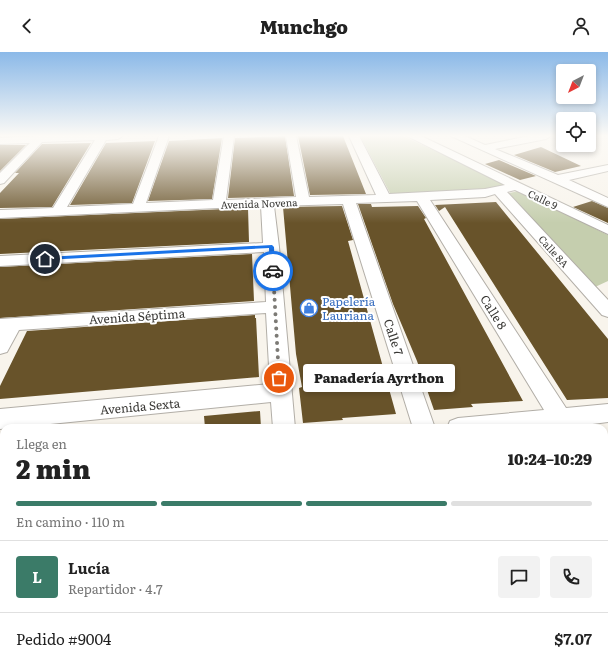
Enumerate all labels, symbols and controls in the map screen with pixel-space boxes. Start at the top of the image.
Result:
text: Munchgo [260,13,348,40]
icon: back [16,15,38,37]
icon: person [570,15,592,37]
north arrow [556,64,596,104]
map controls [556,64,596,152]
button: locate [556,112,596,152]
street label: Calle 9 [526,185,560,213]
street label: Avenida Novena [220,194,298,212]
street label: Calle 8A [535,232,573,271]
pin [28,242,62,276]
icon: home [34,248,56,270]
courier [253,251,293,291]
icon: car [262,260,284,282]
street label: Calle 8 [476,291,512,333]
place label: Papelería Lauriana [322,292,376,324]
shop icon: Papelería Lauriana [299,298,319,318]
street label: Avenida Séptima [88,304,186,328]
street label: Calle 7 [380,316,408,358]
pin [262,361,296,395]
callout: Panadería Ayrthon [303,364,455,392]
icon: bag [268,367,290,389]
text: Panadería Ayrthon [314,368,444,387]
street label: Avenida Sexta [99,393,181,418]
text: Llega en [16,434,67,453]
text: 10:24–10:29 [508,447,592,470]
text: 2 min [16,448,91,487]
text: En camino · 110 m [16,512,125,531]
text: Lucía [68,556,110,579]
button: chat [498,556,540,598]
button: phone [550,556,592,598]
text: L [32,565,42,588]
text: Repartidor · 4.7 [68,579,163,598]
text: Pedido #9004 [16,627,111,650]
text: $7.07 [554,627,592,650]

